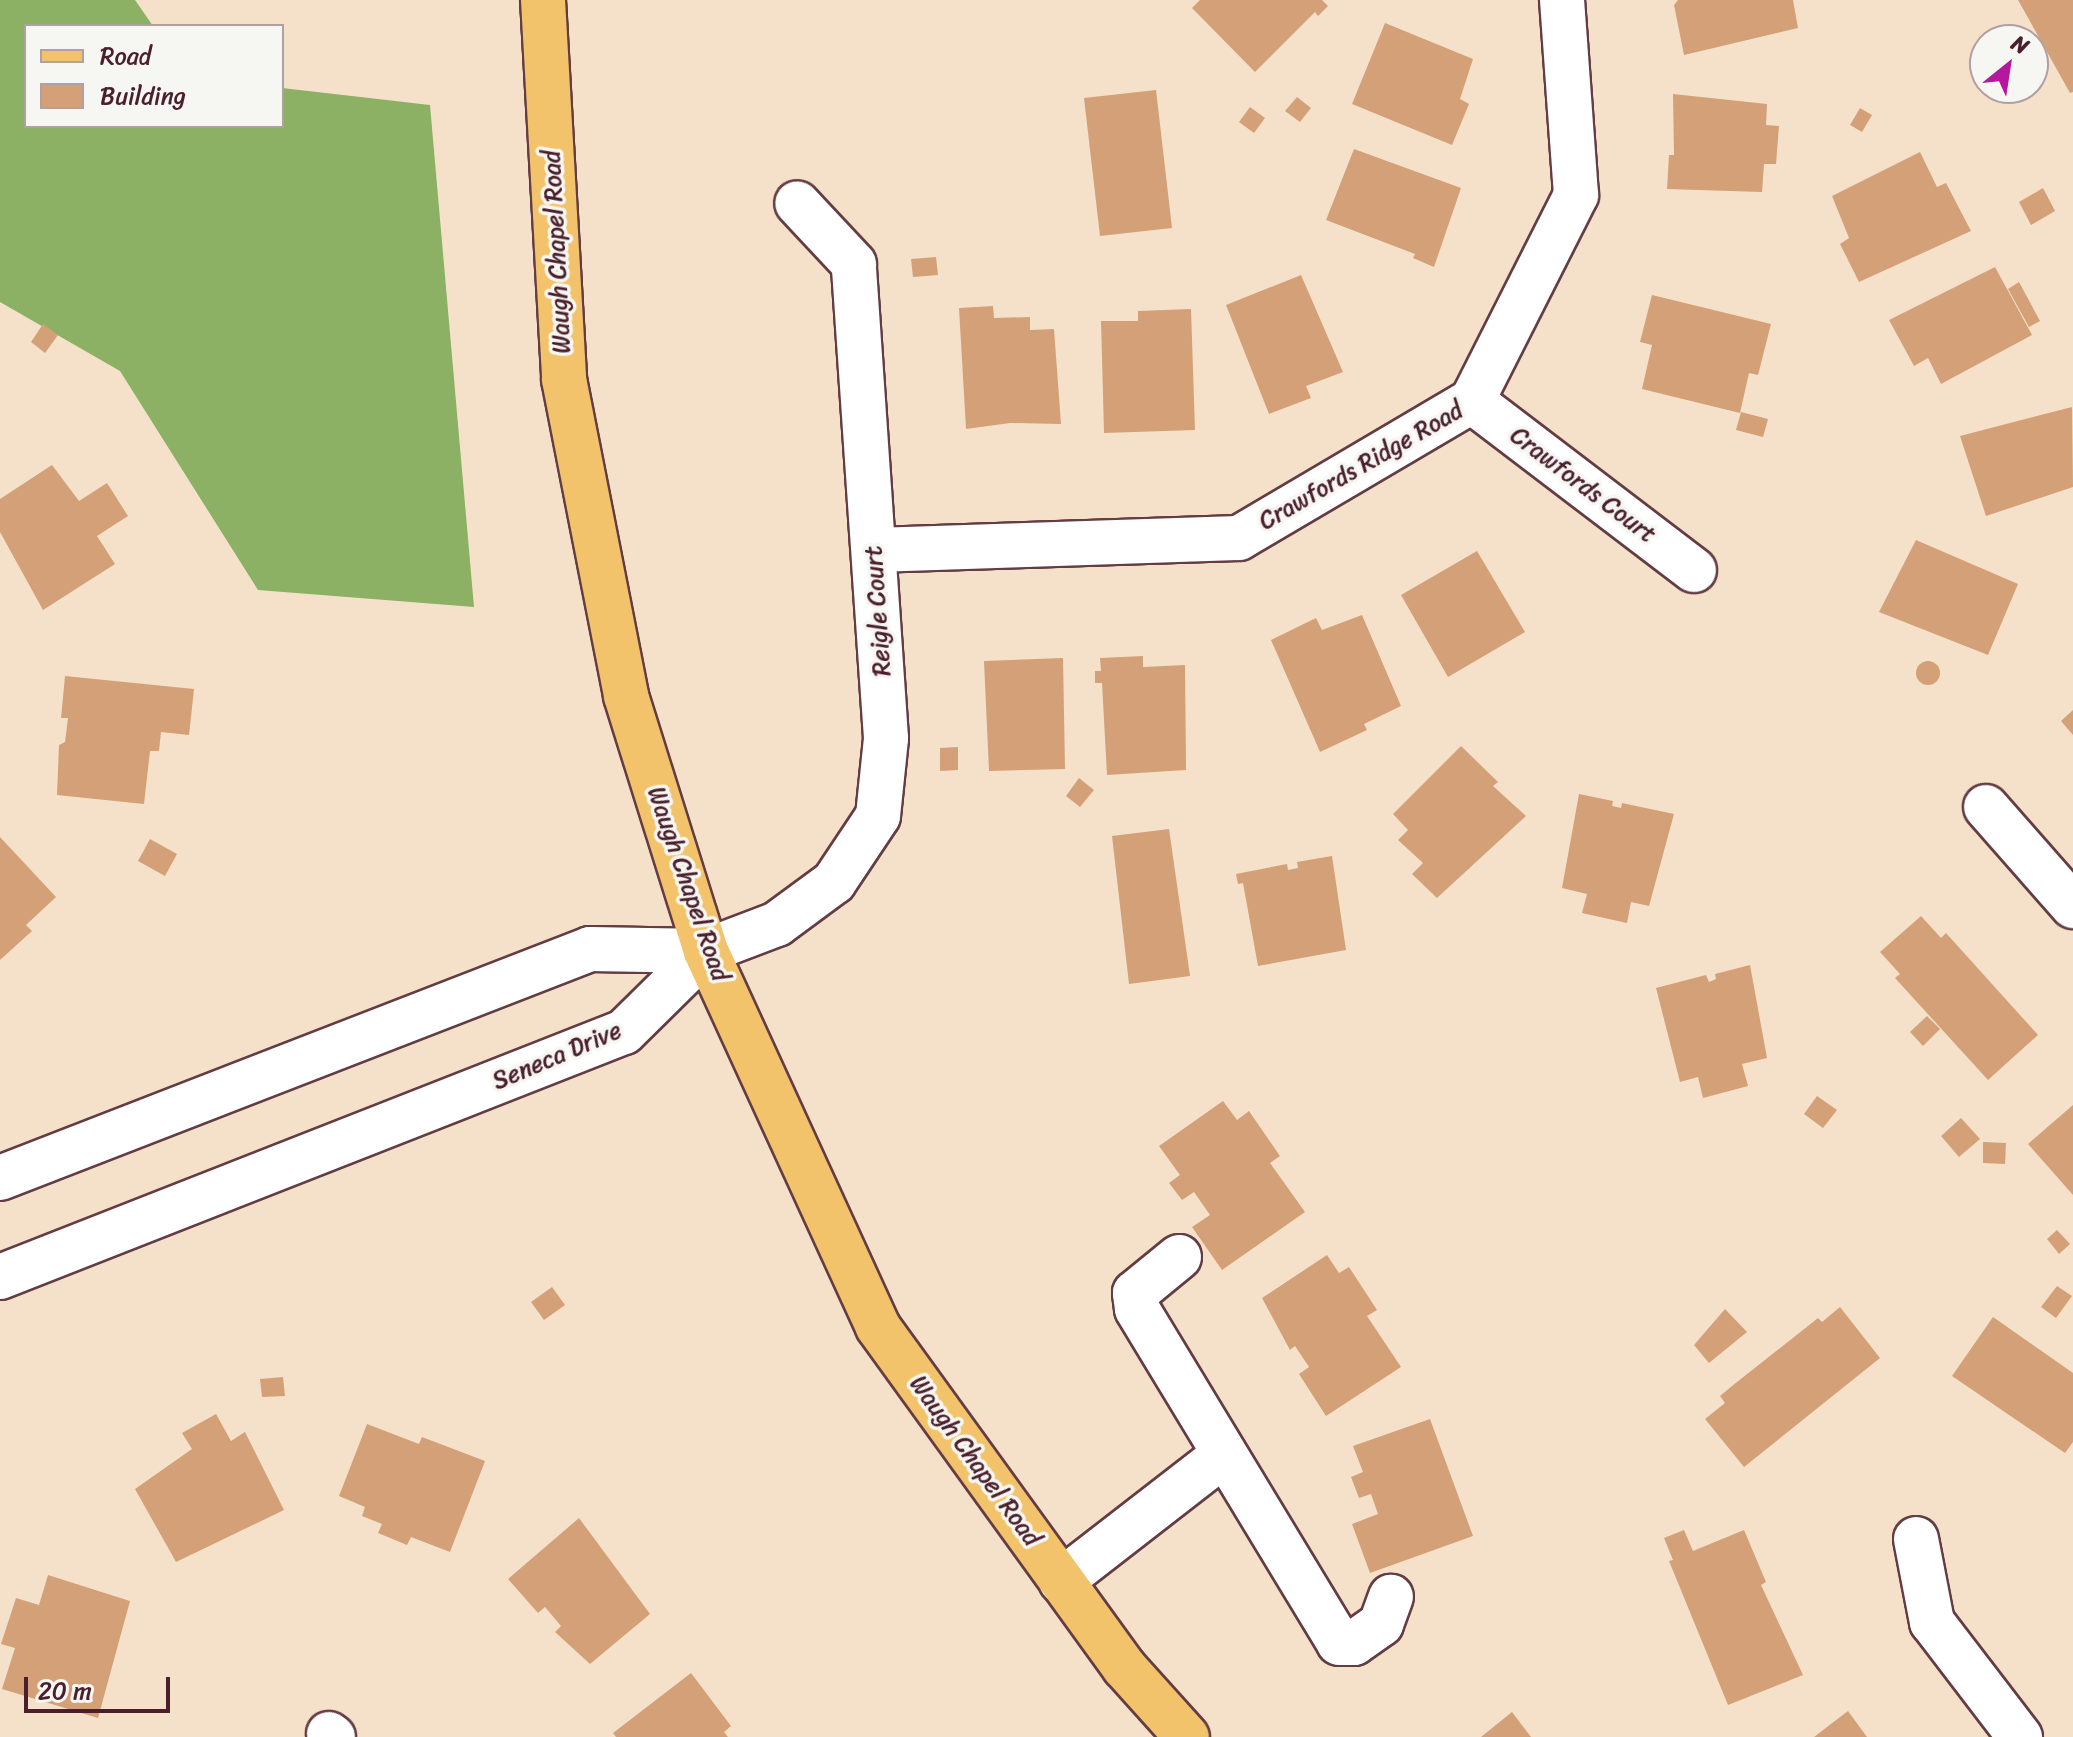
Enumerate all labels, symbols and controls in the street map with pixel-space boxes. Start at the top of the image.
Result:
legend [24,24,284,128]
north arrow [1969,24,2049,104]
text: N [2004,24,2037,65]
text: Road [100,35,151,77]
text: Building [100,75,186,117]
street label: Waugh Chapel Road [537,150,577,354]
street label: Crawfords Ridge Road [1254,396,1468,536]
street label: Crawfords Court [1504,421,1662,549]
street label: Reigle Court [859,545,897,677]
street label: Waugh Chapel Road [641,783,735,985]
street label: Seneca Drive [488,1016,626,1096]
street label: Waugh Chapel Road [904,1370,1046,1552]
scale bar [28,1661,174,1711]
text: 20 m [38,1670,92,1712]

